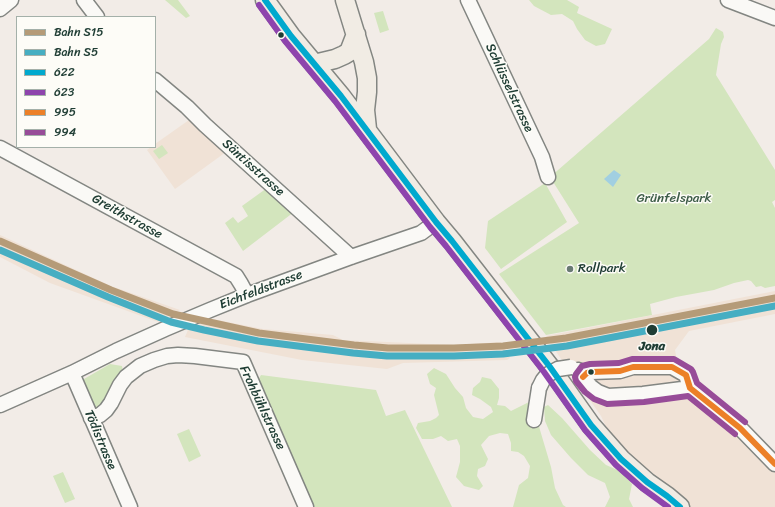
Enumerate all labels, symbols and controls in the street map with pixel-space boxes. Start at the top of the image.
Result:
legend [16,16,156,148]
text: Bahn S15 [54,21,104,43]
unlabelled marker [276,30,286,40]
text: Bahn S5 [54,41,98,63]
street label: Schlüsselstrasse [482,41,536,135]
text: 622 [54,61,75,83]
text: 623 [54,81,74,103]
text: 995 [54,101,76,123]
text: 994 [54,121,76,143]
street label: Säntisstrasse [219,136,287,200]
street label: Greithstrasse [89,191,165,243]
park label: Grünfelspark [636,191,712,207]
place label: Rollpark [578,261,626,277]
marker: Rollpark [565,264,575,274]
street label: Eichfeldstrasse [217,267,305,313]
marker: Jona [645,323,659,337]
place label: Jona [639,339,665,355]
street label: Frohbühlstrasse [236,363,288,453]
unlabelled marker [586,367,596,377]
street label: Tödistrasse [80,408,120,472]

